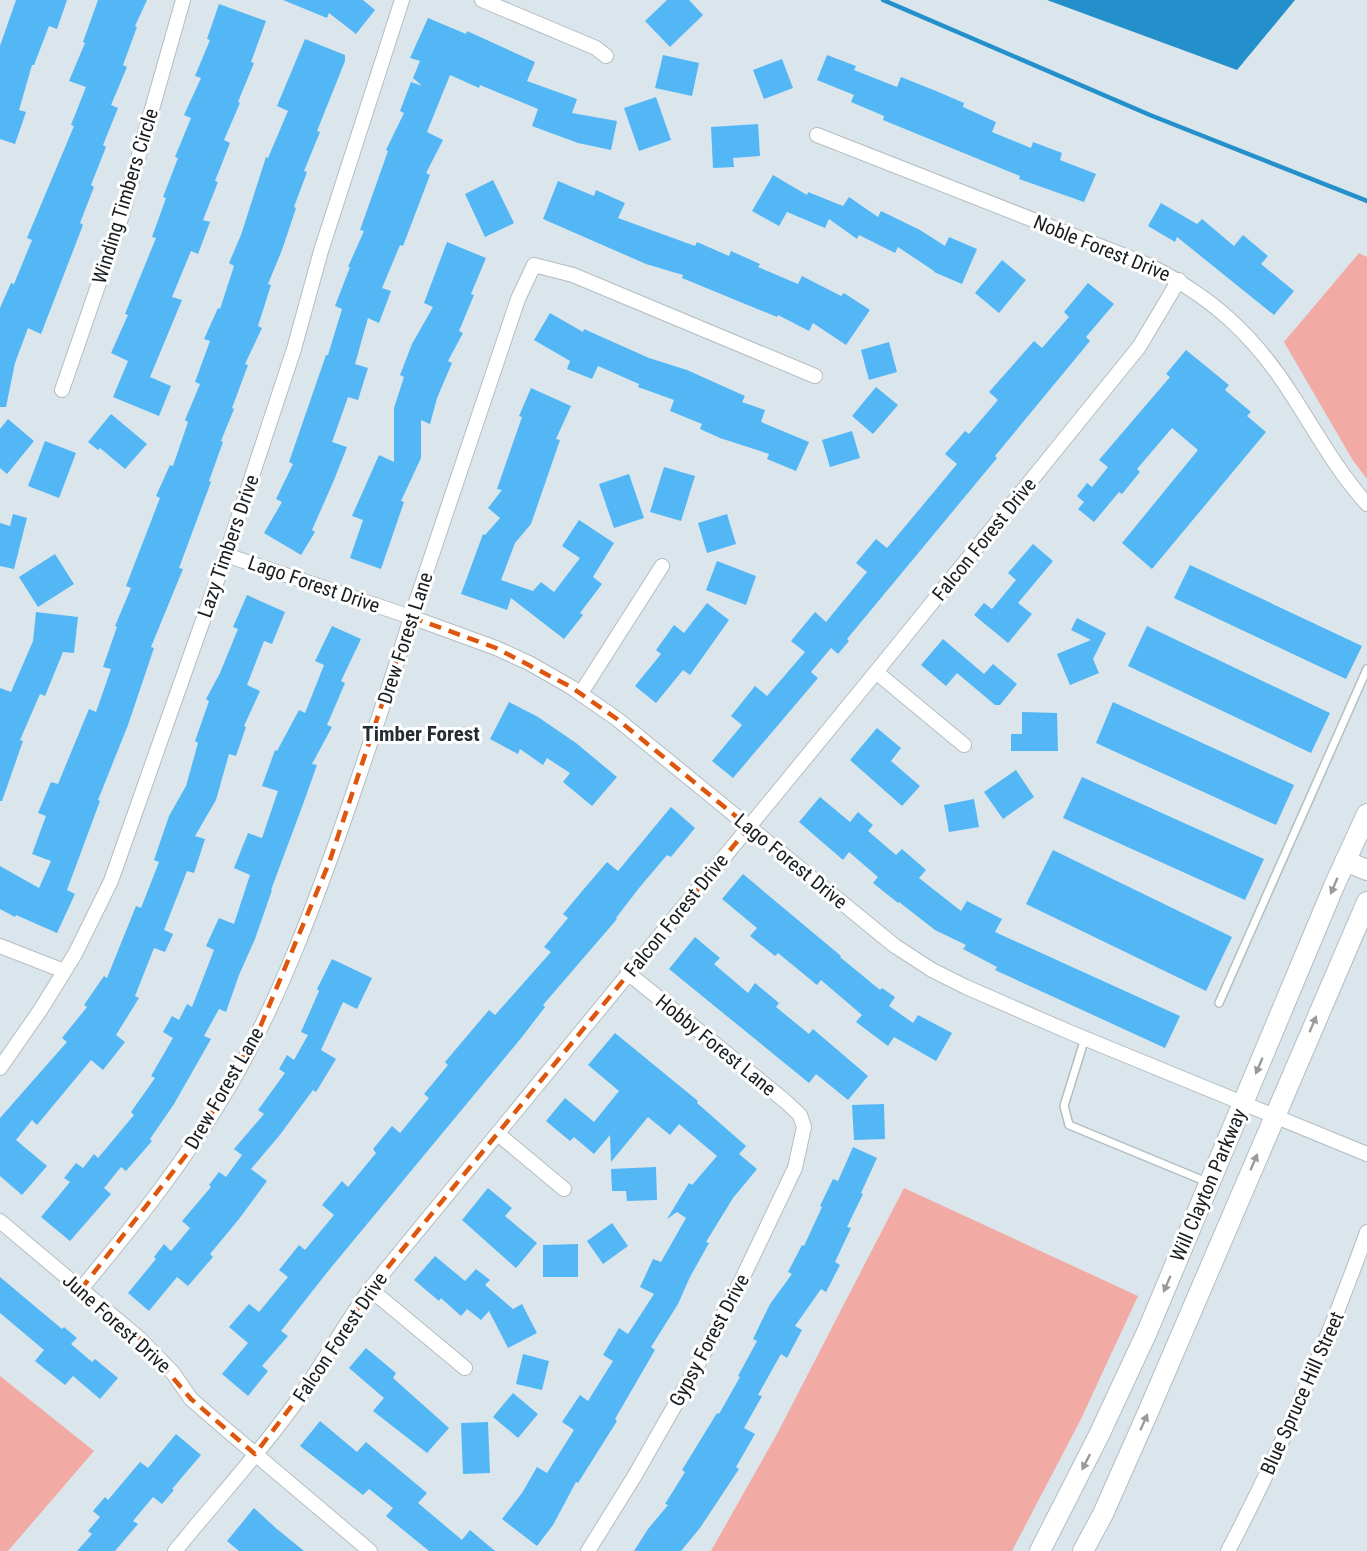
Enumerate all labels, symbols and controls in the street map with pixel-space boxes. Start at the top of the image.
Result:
street label: Winding Timbers Circle [87,106,163,286]
street label: Noble Forest Drive [1030,210,1174,286]
street label: Lazy Timbers Drive [192,471,264,621]
street label: Falcon Forest Drive [927,473,1041,605]
street label: Lago Forest Drive [245,550,383,618]
street label: Drew Forest Lane [372,569,438,707]
district label: Timber Forest [362,722,480,746]
street label: Lago Forest Drive [730,808,852,914]
street label: Falcon Forest Drive [619,849,733,981]
one-way arrow [1329,878,1339,896]
street label: Hobby Forest Lane [651,989,781,1101]
one-way arrow [1308,1015,1318,1033]
street label: Drew Forest Lane [179,1023,269,1153]
one-way arrow [1253,1057,1263,1075]
street label: Will Clayton Parkway [1165,1105,1251,1265]
one-way arrow [1249,1152,1259,1170]
street label: June Forest Drive [58,1268,176,1378]
street label: Falcon Forest Drive [288,1268,392,1406]
street label: Gypsy Forest Drive [664,1270,754,1410]
one-way arrow [1162,1276,1172,1294]
street label: Blue Spruce Hill Street [1255,1308,1349,1478]
one-way arrow [1139,1413,1149,1431]
one-way arrow [1081,1453,1090,1470]

